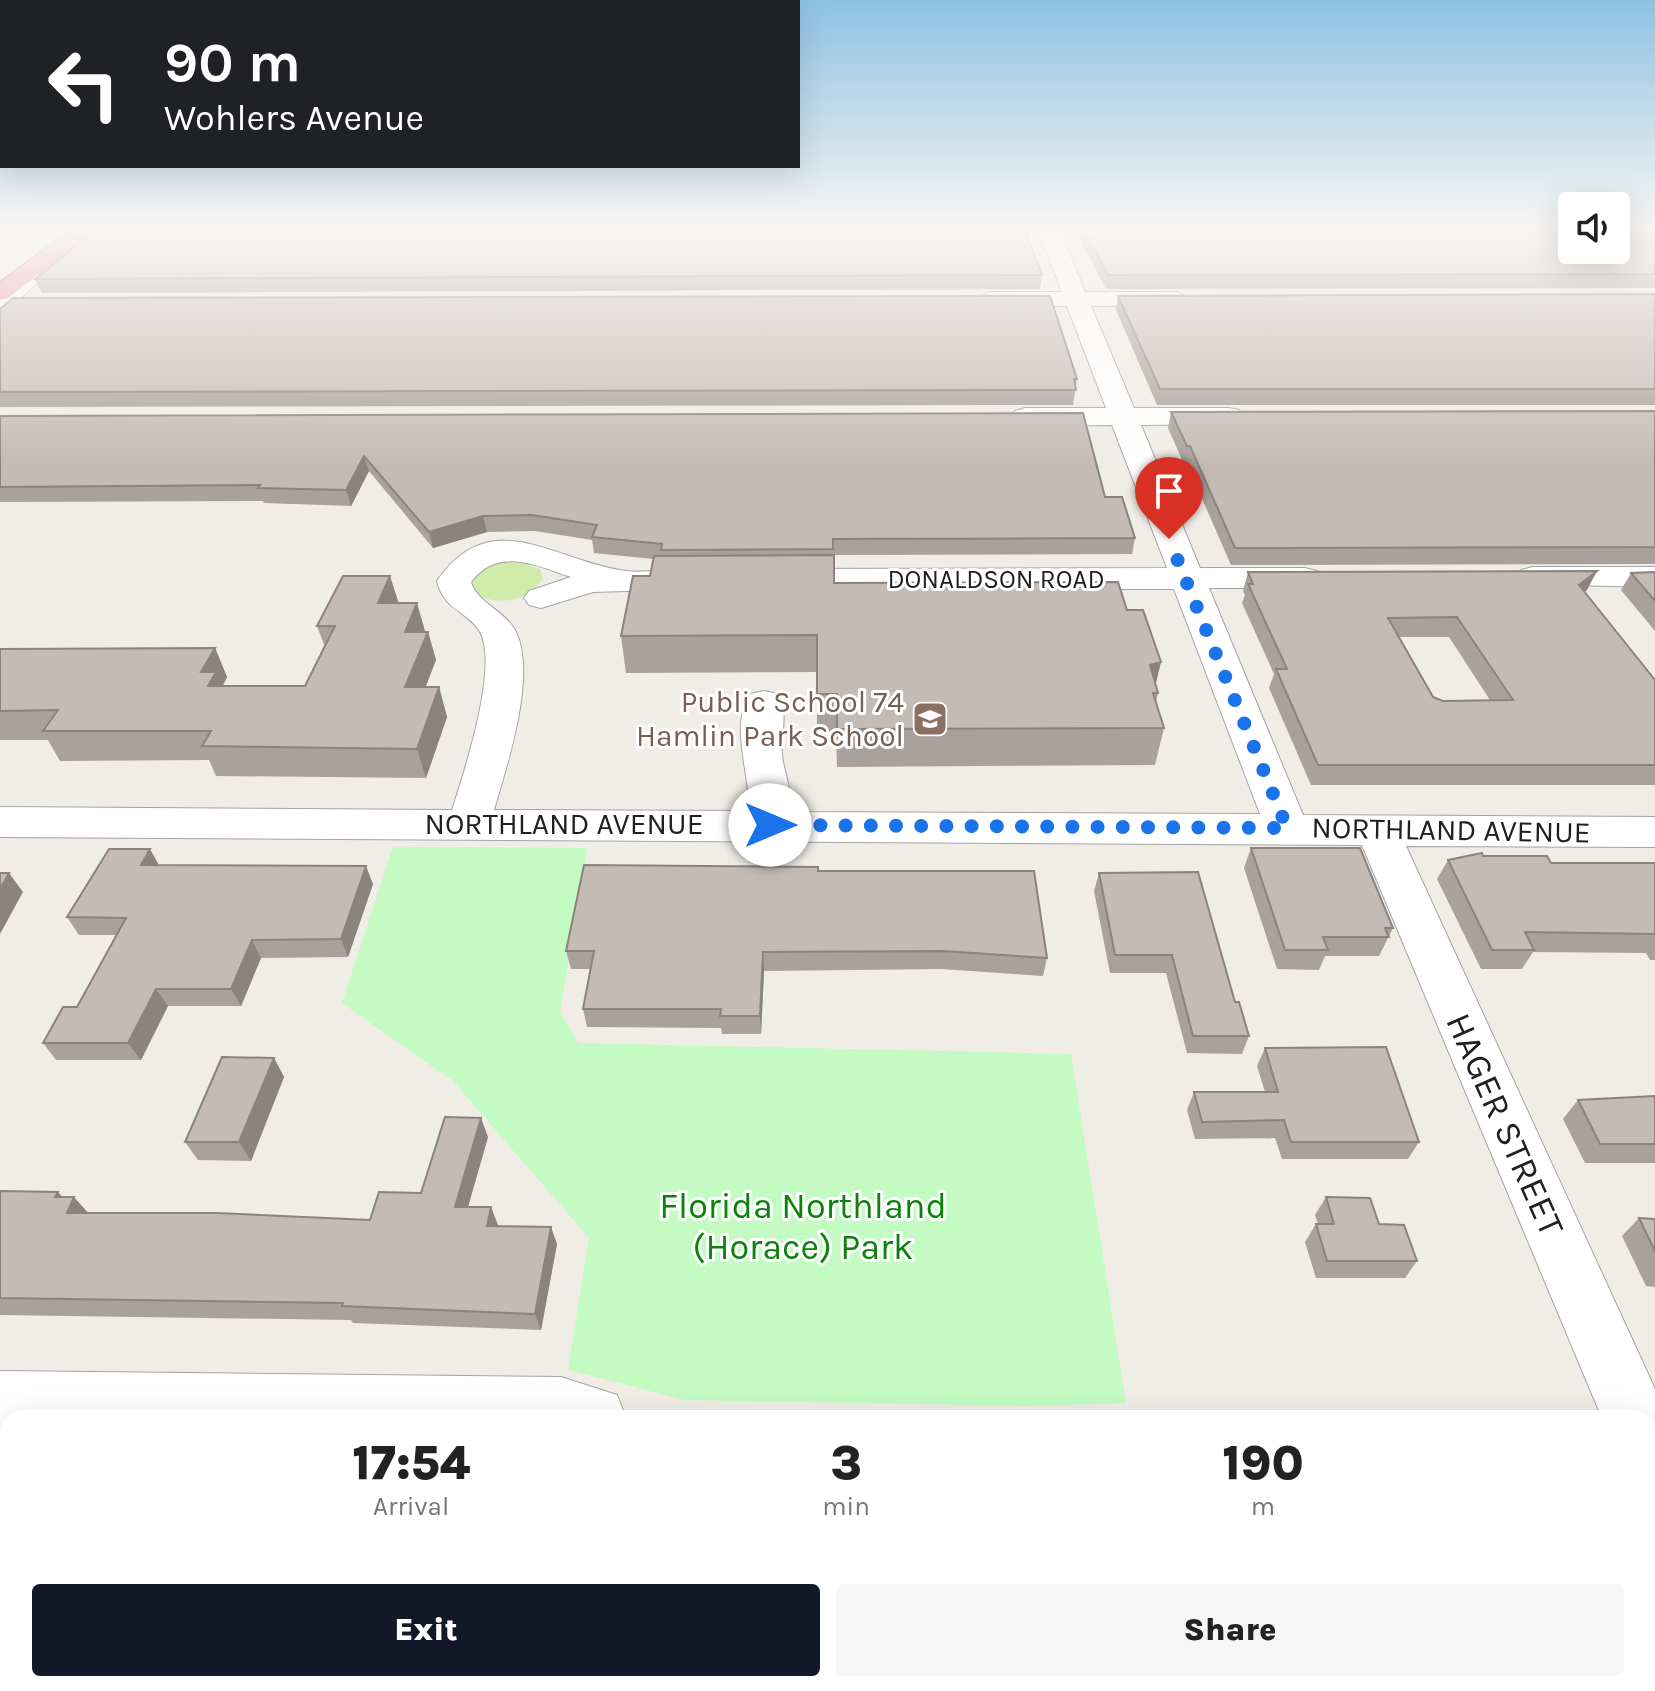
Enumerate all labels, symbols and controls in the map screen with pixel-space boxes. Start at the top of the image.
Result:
text: 90 m [164,30,301,95]
icon: left [32,32,136,136]
text: Wohlers Avenue [164,97,424,139]
map controls [1558,192,1630,264]
button: sound [1558,192,1630,264]
pin [1135,457,1203,539]
icon: arrive [1147,469,1191,513]
street label: DONALDSON ROAD [887,564,1105,595]
place label: Public School 74 Hamlin Park School [636,684,904,754]
school or university icon: Public School 74 Hamlin Park School [911,700,949,738]
position arrow [728,783,812,867]
street label: NORTHLAND AVENUE [424,806,704,842]
street label: NORTHLAND AVENUE [1311,810,1591,850]
street label: HAGER STREET [1437,1007,1573,1242]
park label: Florida Northland (Horace) Park [659,1185,947,1268]
text: 17:54 [352,1435,470,1491]
text: 3 [830,1435,862,1491]
text: 190 [1222,1435,1304,1491]
text: Arrival [373,1491,449,1522]
text: min [822,1491,870,1522]
text: m [1251,1491,1275,1522]
button: Exit [32,1584,820,1676]
button: Share [836,1584,1624,1676]

